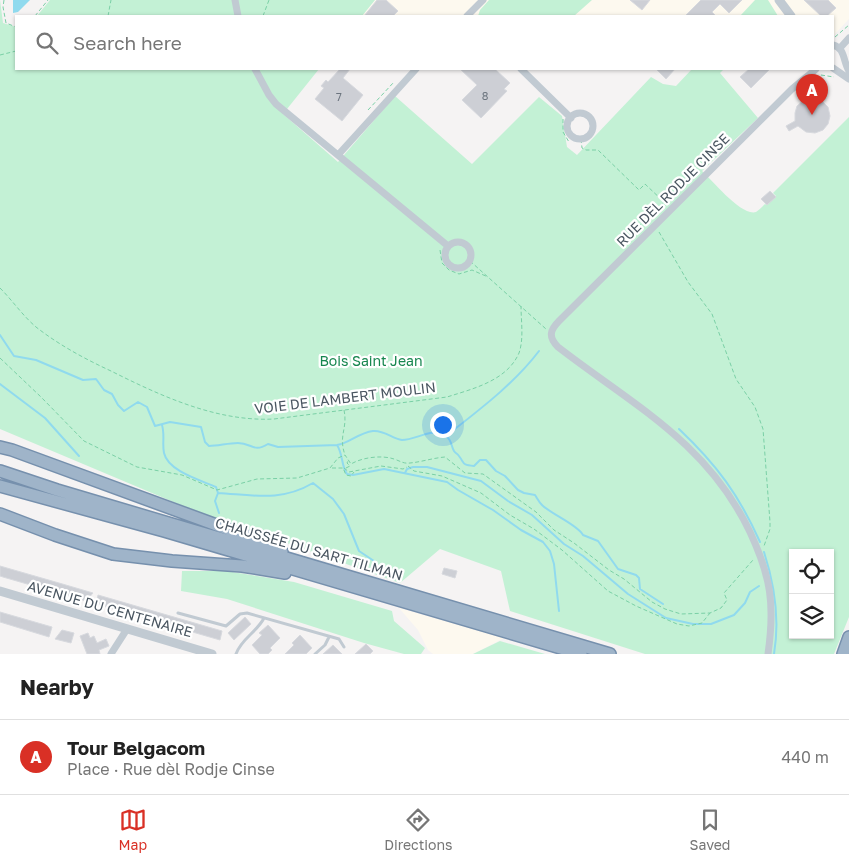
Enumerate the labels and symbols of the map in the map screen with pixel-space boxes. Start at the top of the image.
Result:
pin: A [796,74,828,115]
house number: 8 [482,89,489,102]
house number: 7 [336,90,342,103]
street label: RUE DÈL RODJE CINSE [613,130,733,250]
park label: Bois Saint Jean [319,352,423,369]
street label: VOIE DE LAMBERT MOULIN [253,378,437,417]
your location [430,412,456,438]
street label: CHAUSSÉE DU SART TILMAN [213,514,405,583]
street label: AVENUE DU CENTENAIRE [26,577,195,640]

